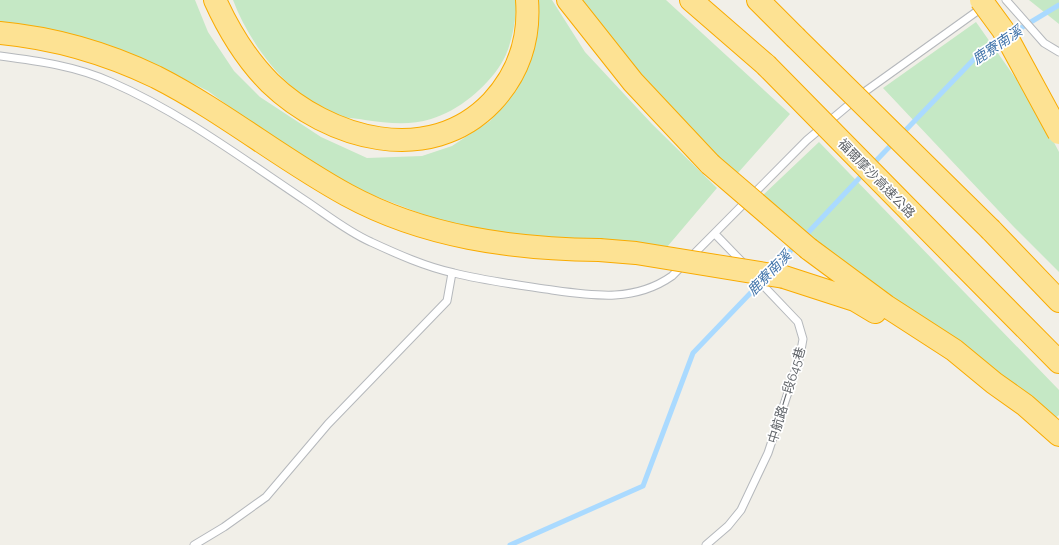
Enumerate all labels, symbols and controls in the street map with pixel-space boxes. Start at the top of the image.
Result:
water label: 鹿寮南溪 [969,22,1026,67]
street label: 福爾摩沙高速公路 [835,136,918,221]
water label: 鹿寮南溪 [744,246,796,299]
street label: 中航路一段645巷 [765,345,808,445]

